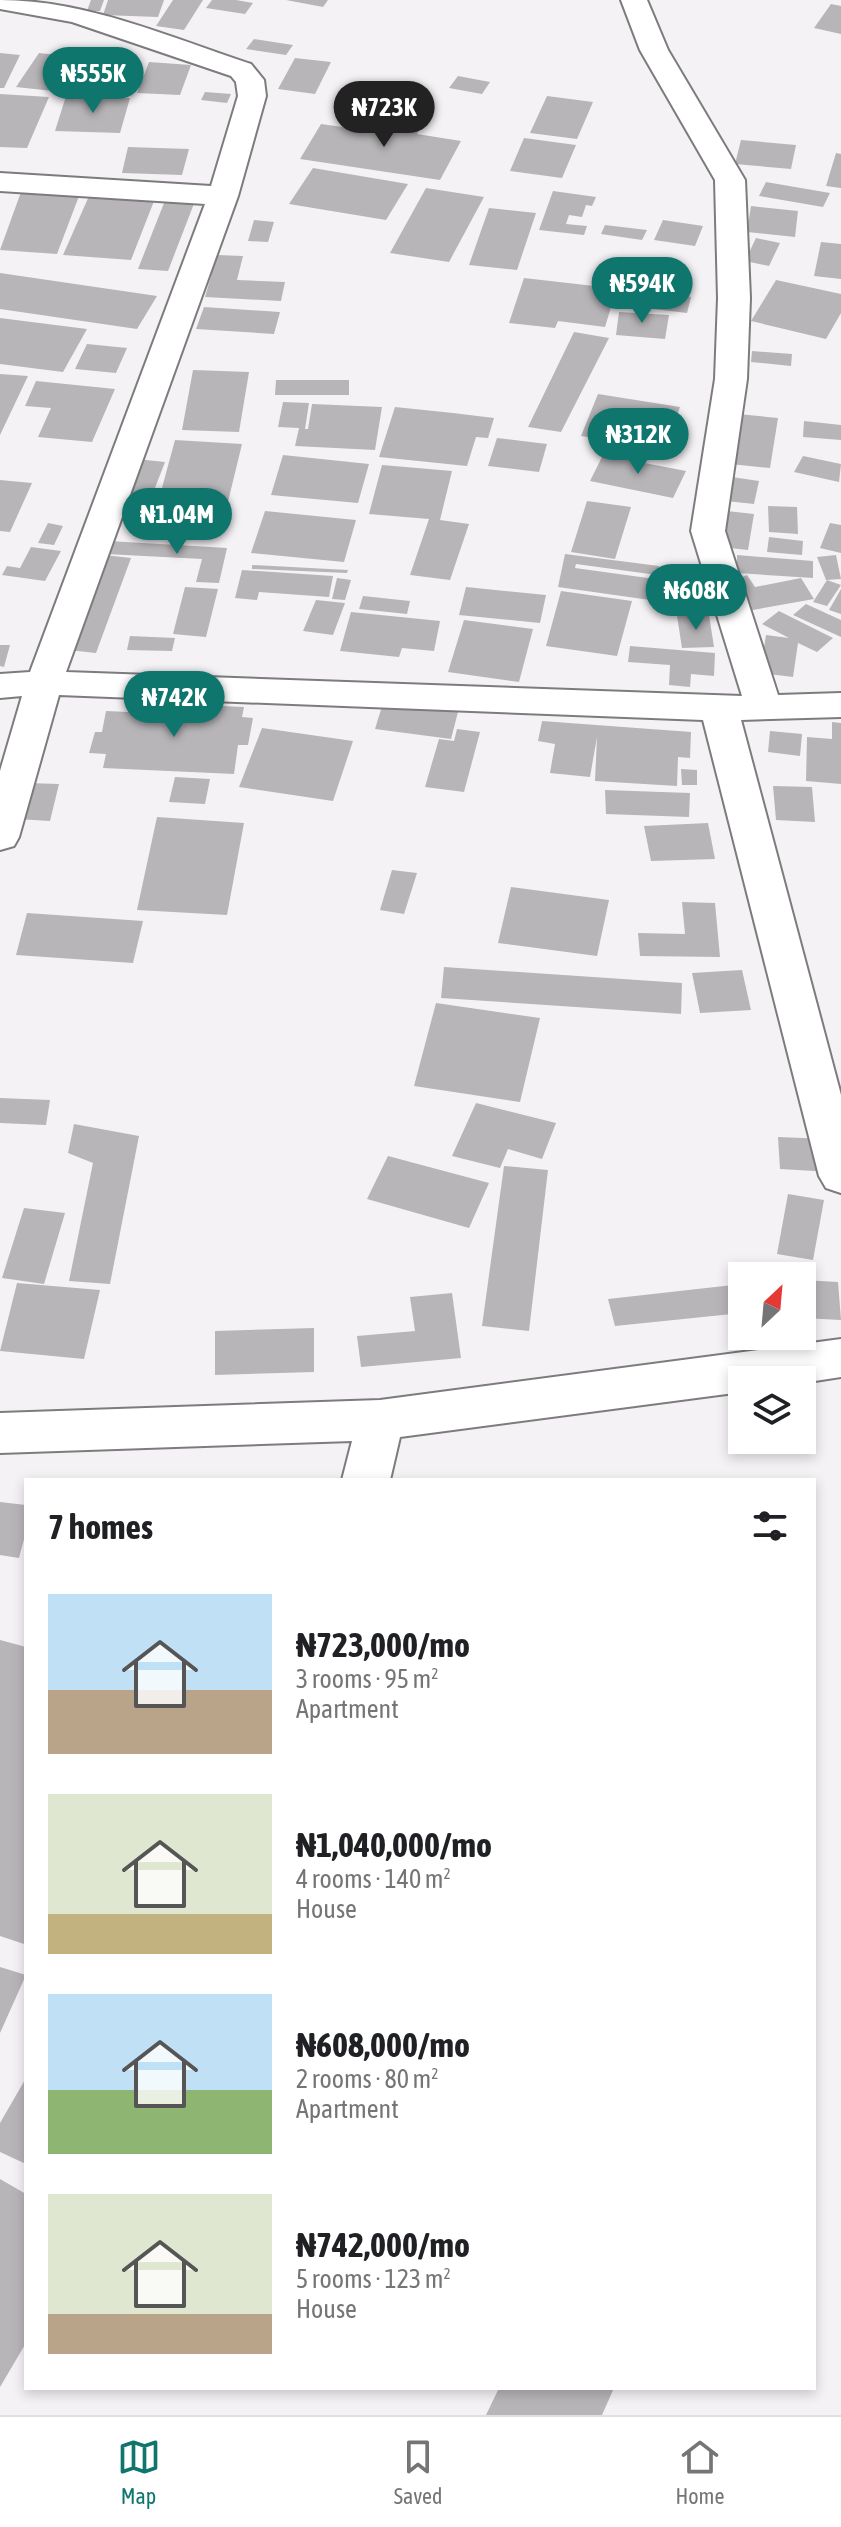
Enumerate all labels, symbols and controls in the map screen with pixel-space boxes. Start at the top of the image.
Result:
pin: ₦555K [37,47,149,115]
text: ₦555K [61,58,125,88]
pin: ₦723K [328,81,440,149]
text: ₦723K [352,92,416,122]
pin: ₦594K [586,257,698,325]
text: ₦594K [610,268,674,298]
pin: ₦312K [582,408,694,476]
text: ₦312K [606,419,670,449]
pin: ₦1.04M [112,488,242,556]
text: ₦1.04M [140,499,214,529]
pin: ₦608K [640,564,752,632]
text: ₦608K [664,575,728,605]
pin: ₦742K [118,671,230,739]
text: ₦742K [142,682,206,712]
north arrow [728,1262,816,1350]
map controls [728,1262,816,1454]
button: layers [728,1366,816,1454]
icon: filters [748,1504,792,1548]
text: 7 homes [48,1507,153,1546]
text: ₦723,000/mo [296,1625,470,1664]
icon: home [112,1626,208,1722]
text: 3 rooms · 95 m² [296,1664,438,1694]
text: Apartment [296,1694,399,1724]
text: ₦1,040,000/mo [296,1825,492,1864]
icon: home [112,1826,208,1922]
text: 4 rooms · 140 m² [296,1864,451,1894]
text: House [296,1894,357,1924]
text: ₦608,000/mo [296,2025,470,2064]
icon: home [112,2026,208,2122]
text: 2 rooms · 80 m² [296,2064,438,2094]
text: Apartment [296,2094,399,2124]
text: ₦742,000/mo [296,2225,470,2264]
icon: home [112,2226,208,2322]
text: 5 rooms · 123 m² [296,2264,451,2294]
text: House [296,2294,357,2324]
tab: Map [117,2435,161,2509]
tab: Saved [394,2435,442,2509]
tab: Home [675,2435,724,2509]

